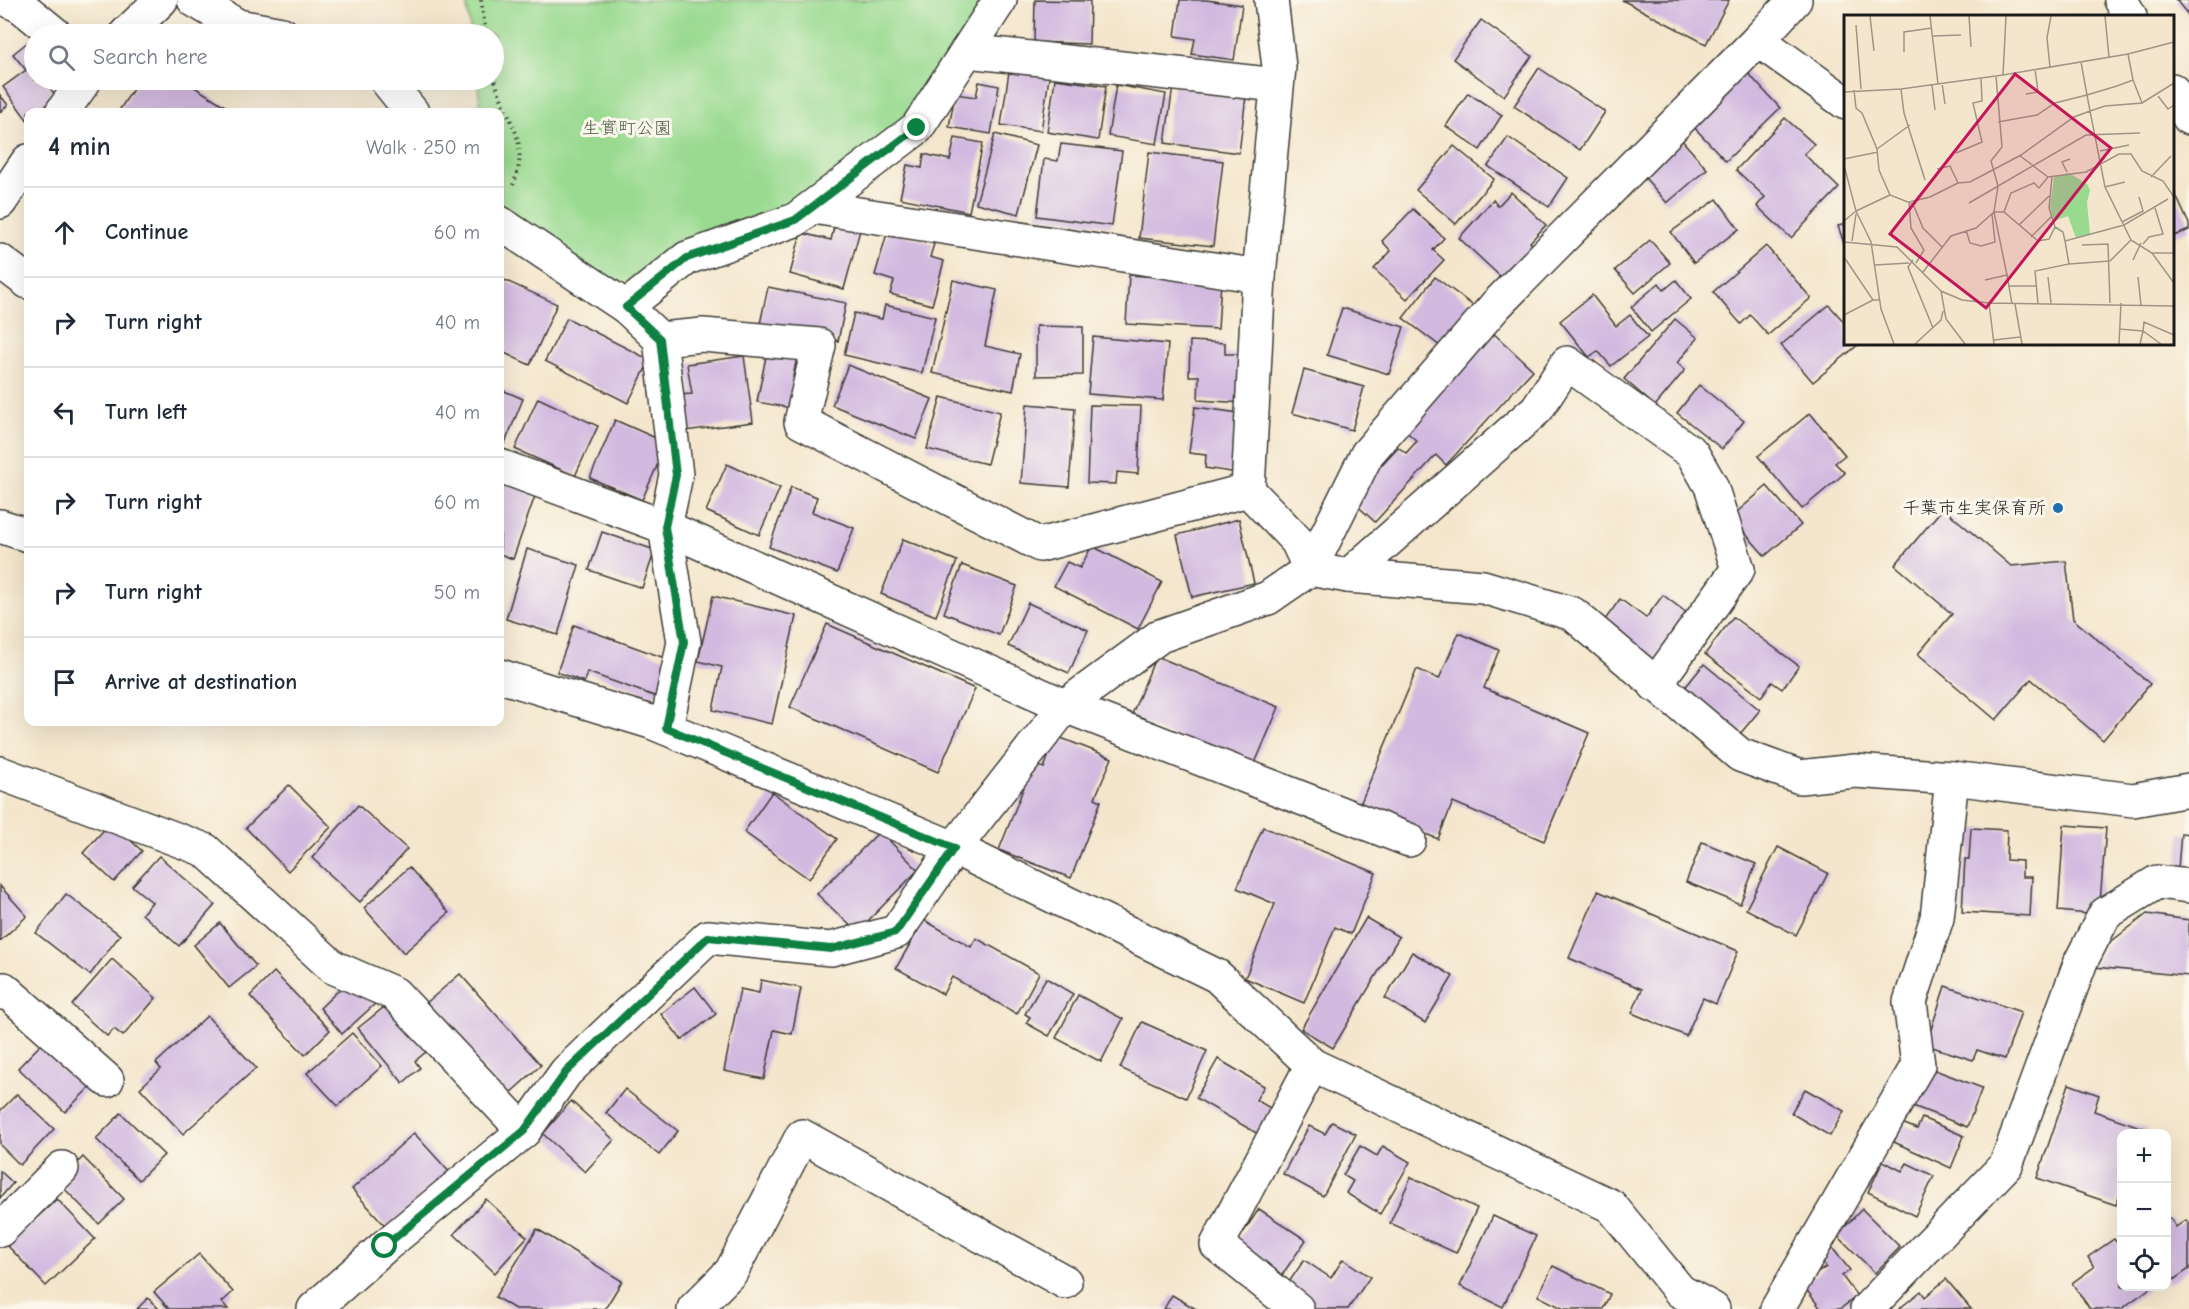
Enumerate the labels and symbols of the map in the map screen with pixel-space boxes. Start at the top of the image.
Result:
inset map [1844,15,2174,345]
route end [903,114,929,140]
park label: 生實町公園 [582,118,672,139]
place label: 千葉市生実保育所 [1902,498,2046,519]
marker: 千葉市生実保育所 [2051,501,2065,515]
route start [371,1232,397,1258]

